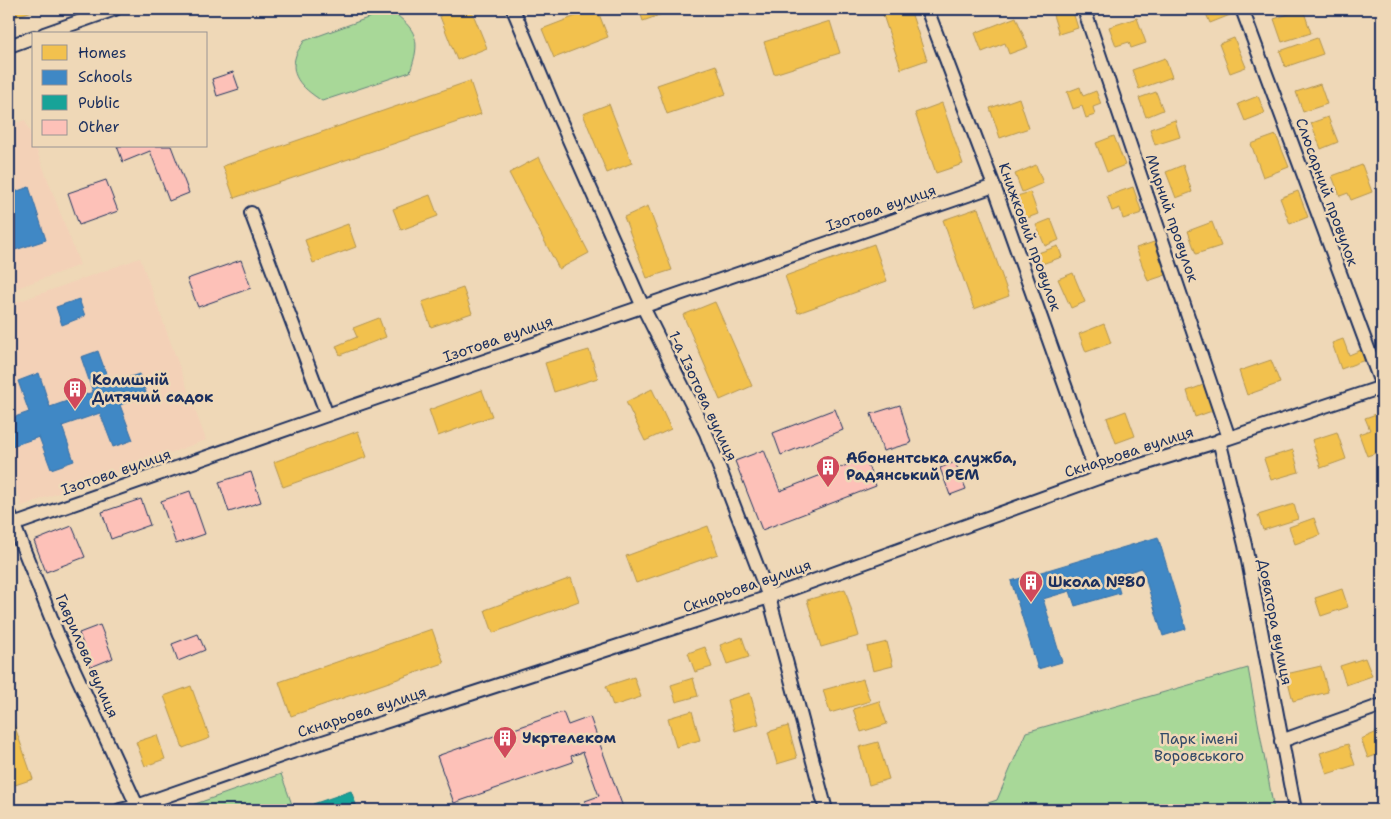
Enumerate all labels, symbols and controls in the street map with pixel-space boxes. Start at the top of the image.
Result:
legend [32,32,208,148]
text: Homes [78,43,126,63]
text: Schools [78,67,133,87]
text: Public [78,93,120,113]
street label: Слюсарний провулок [1291,115,1363,269]
text: Other [78,117,120,137]
street label: Мирний провулок [1141,151,1203,285]
street label: Книжковий провулок [994,160,1066,314]
street label: Ізотова вулиця [823,180,939,236]
street label: Ізотова вулиця [440,311,556,367]
street label: 1-а Ізотова вулиця [664,328,742,464]
place label: Колишній Дитячий садок [92,370,214,407]
building icon: Колишній Дитячий садок [62,376,88,410]
street label: Скнарьова вулиця [1062,422,1196,482]
street label: Ізотова вулиця [58,444,174,500]
place label: Абонентська служба, Радянський РЕМ [846,448,1017,485]
building icon: Абонентська служба, Радянський РЕМ [815,454,841,488]
street label: Скнарьова вулиця [680,555,814,617]
street label: Доватора вулиця [1253,557,1297,687]
building icon: Школа №80 [1018,569,1044,603]
place label: Школа №80 [1048,572,1146,592]
street label: Гаврилова вулиця [51,591,123,721]
street label: Скнарьова вулиця [295,682,429,742]
building icon: Укртелеком [492,725,518,759]
place label: Укртелеком [522,728,617,748]
park label: Парк імені Воровського [1154,729,1244,766]

